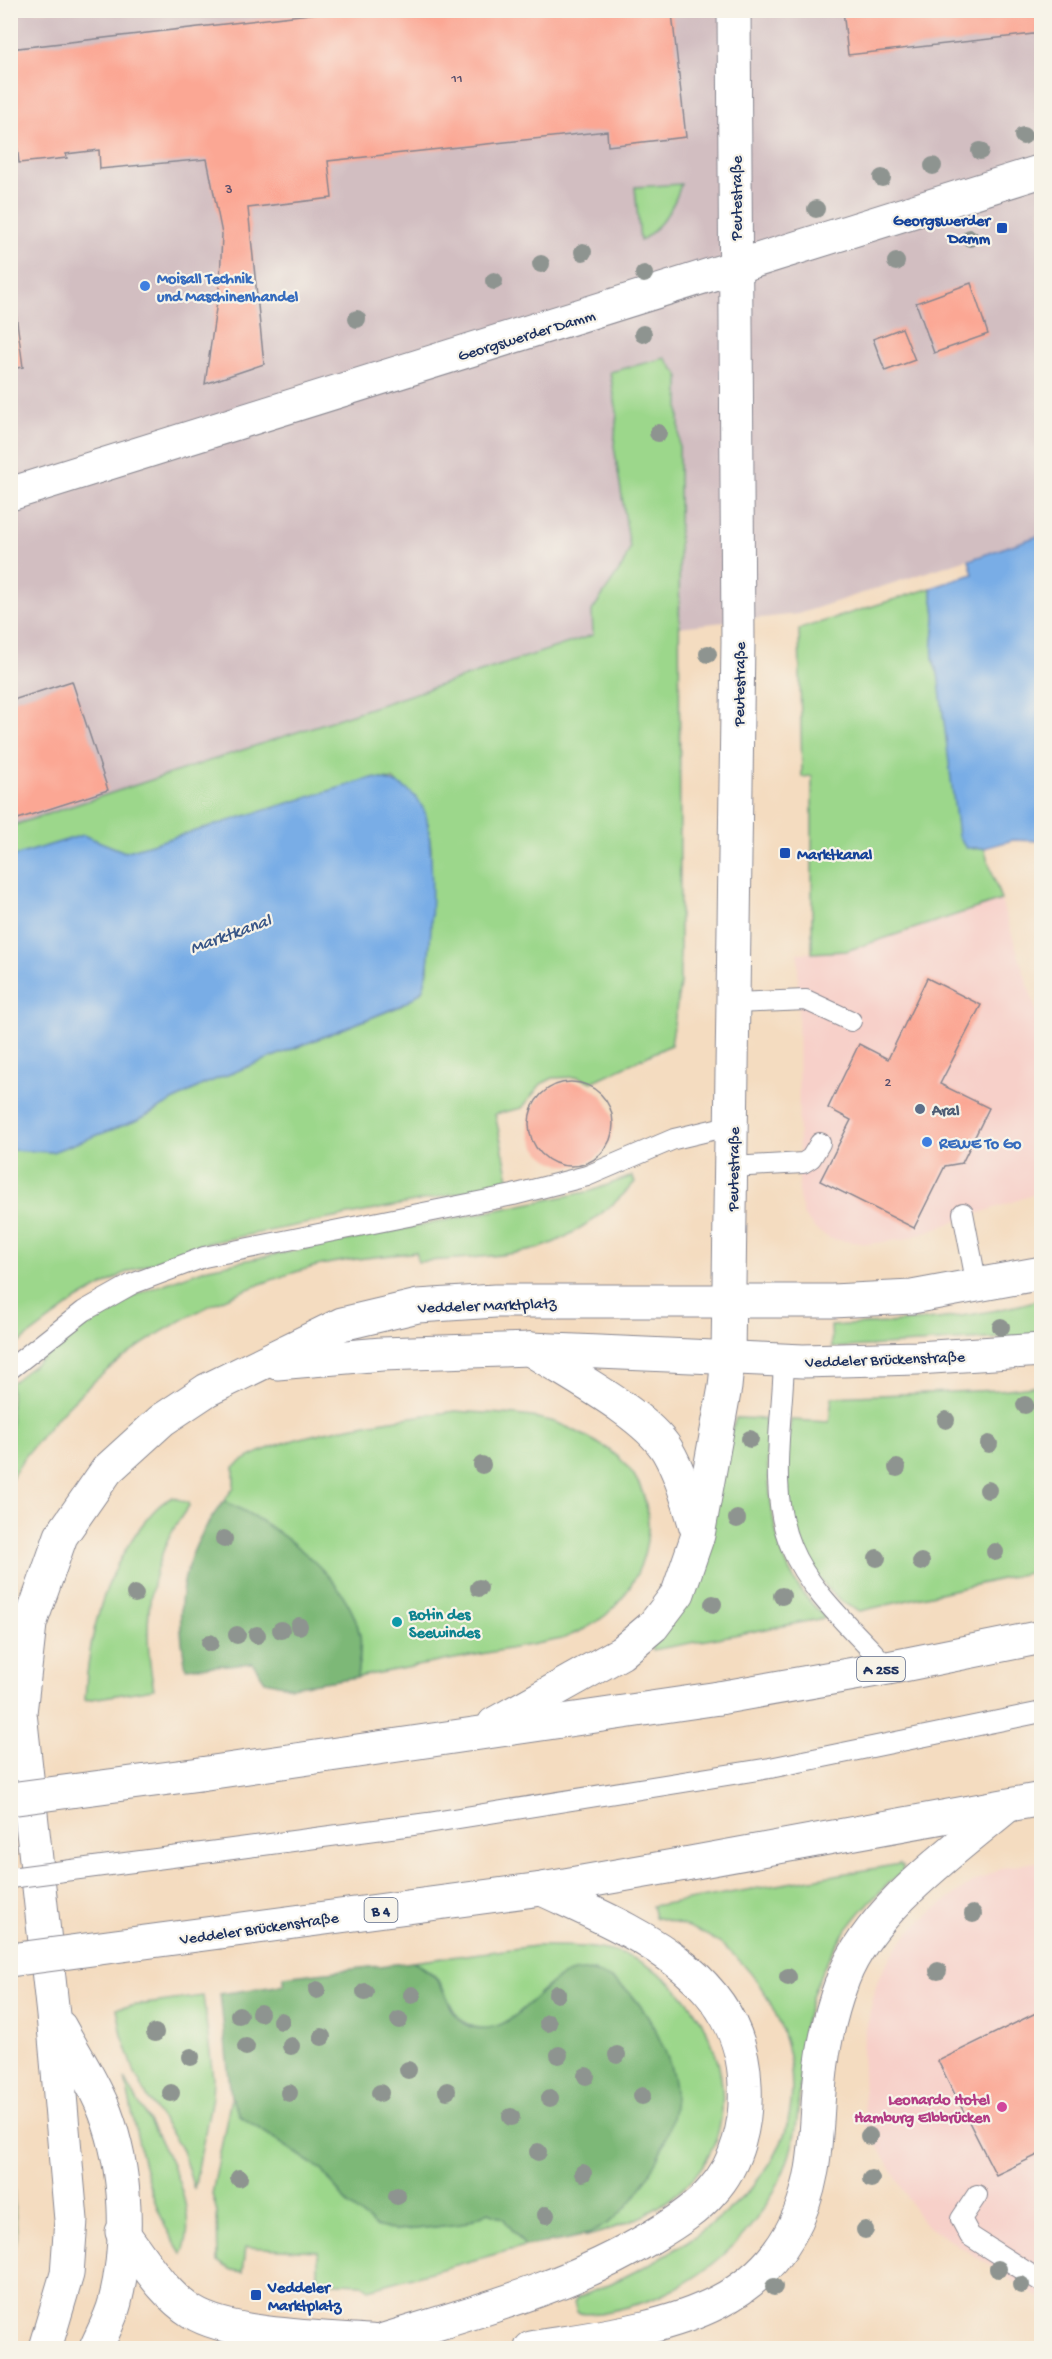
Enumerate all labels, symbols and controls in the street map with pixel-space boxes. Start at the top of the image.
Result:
house number: 11 [450,71,463,88]
street label: Peutestraße [729,155,748,241]
house number: 3 [224,182,233,199]
place label: Georgswerder Damm [893,213,992,250]
marker: Georgswerder Damm [995,221,1009,235]
place label: Moisall Technik und Maschinenhandel [157,271,299,308]
marker: Moisall Technik und Maschinenhandel [138,279,152,293]
street label: Georgswerder Damm [456,307,599,367]
street label: Peutestraße [731,641,752,727]
marker: Marktkanal [778,846,792,860]
place label: Marktkanal [797,847,873,866]
water label: Marktkanal [187,911,275,960]
house number: 2 [885,1075,892,1092]
marker: Aral [913,1102,927,1116]
place label: Aral [931,1103,960,1122]
street label: Peutestraße [725,1126,746,1212]
marker: REWE To Go [920,1135,934,1149]
place label: REWE To Go [938,1136,1022,1155]
street label: Veddeler Marktplatz [417,1296,558,1319]
street label: Veddeler Brückenstraße [804,1349,966,1374]
place label: Botin des Seewindes [408,1607,481,1644]
marker: Botin des Seewindes [390,1615,404,1629]
road number: A 255 [857,1657,905,1681]
road number: B 4 [364,1898,398,1922]
street label: Veddeler Brückenstraße [178,1910,341,1951]
place label: Leonardo Hotel Hamburg Elbbrücken [854,2092,990,2129]
marker: Leonardo Hotel Hamburg Elbbrücken [995,2100,1009,2114]
place label: Veddeler Marktplatz [267,2280,342,2317]
marker: Veddeler Marktplatz [249,2288,263,2302]

